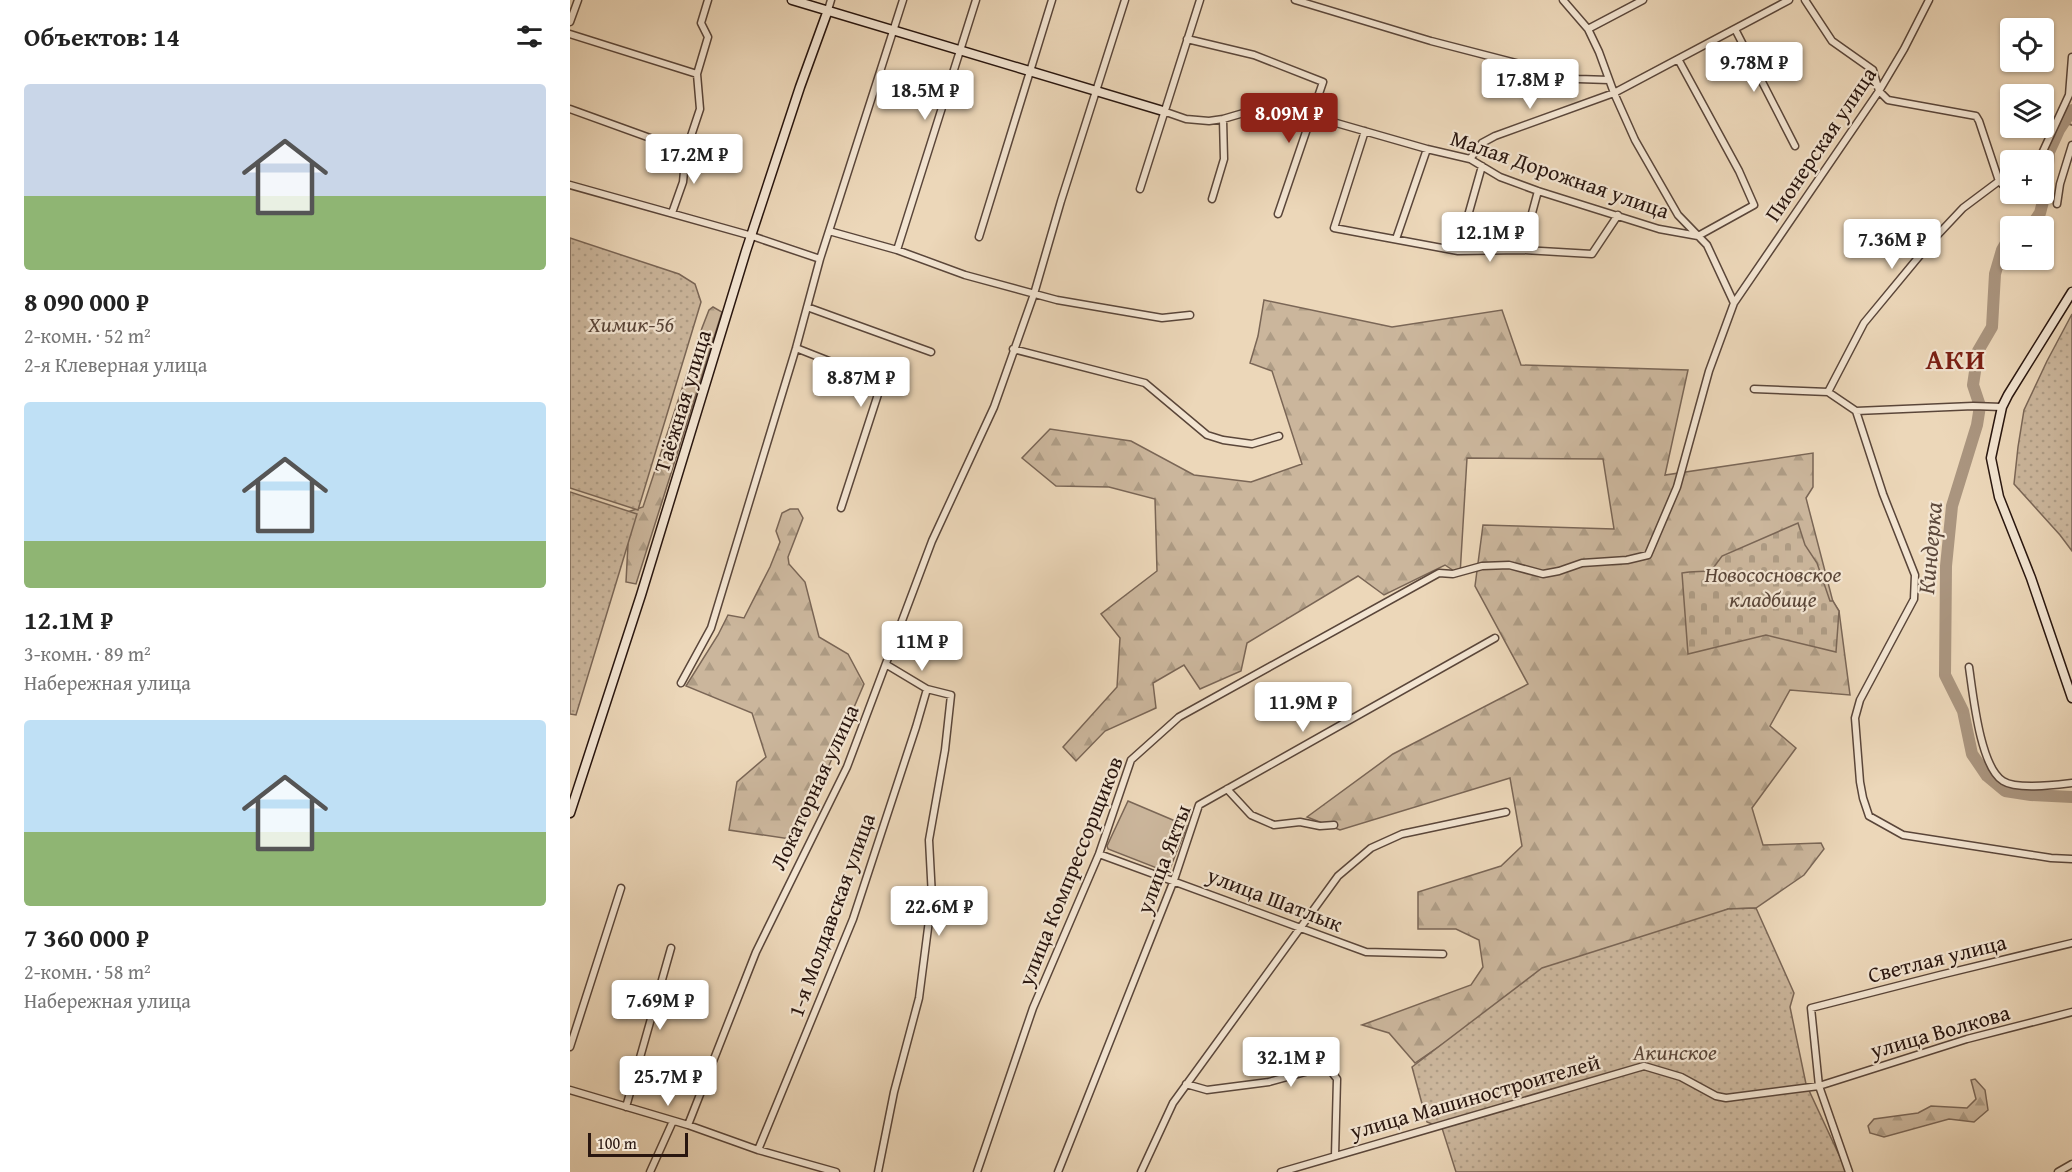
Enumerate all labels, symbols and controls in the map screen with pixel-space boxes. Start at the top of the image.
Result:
text: Объектов: 14 [24,17,180,56]
map controls [2000,18,2054,270]
button: locate [2000,18,2054,72]
icon: filters [513,20,546,53]
pin: 9.78M ₽ [1699,42,1809,93]
text: 9.78M ₽ [1720,47,1788,76]
pin: 17.8M ₽ [1475,59,1585,110]
street label: Пионерская улица [1756,60,1884,228]
text: 17.8M ₽ [1496,64,1564,93]
pin: 18.5M ₽ [870,70,980,121]
text: 18.5M ₽ [891,75,959,104]
button: layers [2000,84,2054,138]
pin: 8.09M ₽ [1234,93,1344,144]
text: 8.09M ₽ [1255,98,1323,127]
street label: Малая Дорожная улица [1446,122,1674,227]
icon: home [231,123,339,231]
pin: 17.2M ₽ [639,134,749,185]
text: 17.2M ₽ [660,139,728,168]
button: + [2000,150,2054,204]
pin: 12.1M ₽ [1435,212,1545,263]
button: − [2000,216,2054,270]
text: 12.1M ₽ [1456,217,1524,246]
pin: 7.36M ₽ [1837,219,1947,270]
text: 7.36M ₽ [1858,224,1926,253]
text: 8 090 000 ₽ [24,282,149,321]
park label: Химик-56 [587,308,674,340]
text: 2-комн. · 52 m² [24,321,151,350]
street label: Таёжная улица [645,325,719,476]
district label: АКИ [1926,338,1986,379]
text: 2-я Клеверная улица [24,350,207,379]
pin: 8.87M ₽ [806,357,916,408]
text: 8.87M ₽ [827,362,895,391]
icon: home [231,441,339,549]
water label: Киндерка [1908,500,1951,595]
park label: Новососновское кладбище [1705,558,1842,615]
text: 12.1M ₽ [24,600,113,639]
pin: 11M ₽ [880,621,964,672]
text: 11M ₽ [896,626,948,655]
text: 3-комн. · 89 m² [24,639,151,668]
text: Набережная улица [24,668,191,697]
pin: 11.9M ₽ [1248,682,1358,733]
text: 11.9M ₽ [1269,687,1337,716]
street label: Локаторная улица [762,698,867,875]
street label: улица Компрессорщиков [1009,751,1131,992]
icon: home [231,759,339,867]
street label: улица Якты [1127,800,1198,919]
street label: 1-я Молдавская улица [779,808,883,1021]
street label: улица Шатлык [1202,858,1348,940]
pin: 22.6M ₽ [884,886,994,937]
text: 22.6M ₽ [905,891,973,920]
text: 7 360 000 ₽ [24,918,149,957]
street label: Светлая улица [1864,925,2010,991]
text: 2-комн. · 58 m² [24,957,151,986]
pin: 7.69M ₽ [605,980,715,1031]
text: 7.69M ₽ [626,985,694,1014]
text: Набережная улица [24,986,191,1015]
street label: улица Волкова [1865,996,2014,1066]
park label: Акинское [1632,1036,1717,1068]
pin: 32.1M ₽ [1236,1037,1346,1088]
text: 32.1M ₽ [1257,1042,1325,1071]
street label: улица Машиностроителей [1345,1045,1604,1147]
pin: 25.7M ₽ [613,1056,723,1107]
text: 25.7M ₽ [634,1061,702,1090]
scale bar [588,1130,688,1158]
text: 100 m [597,1131,637,1155]

